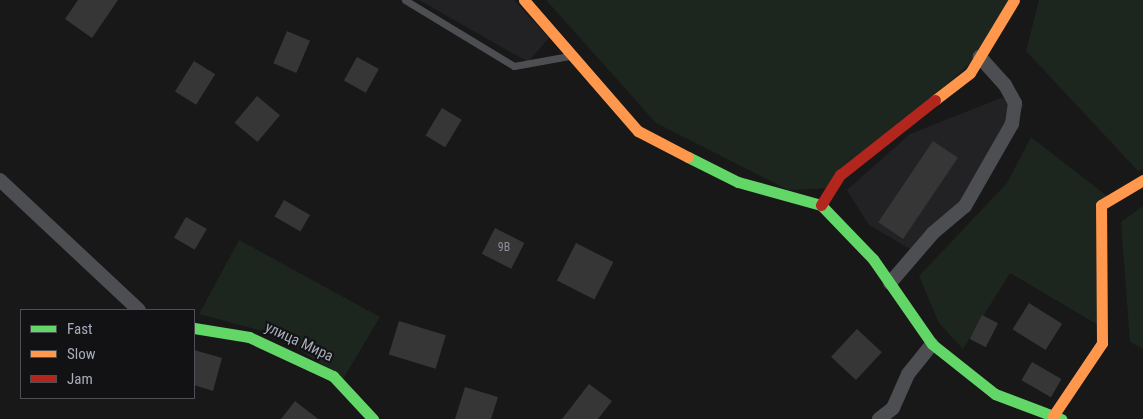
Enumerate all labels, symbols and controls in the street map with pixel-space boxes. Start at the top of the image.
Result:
house number: 9В [498,241,510,255]
legend [20,309,195,399]
street label: улица Мира [262,318,336,366]
text: Fast [67,320,92,338]
text: Slow [67,345,96,363]
text: Jam [67,370,93,388]

